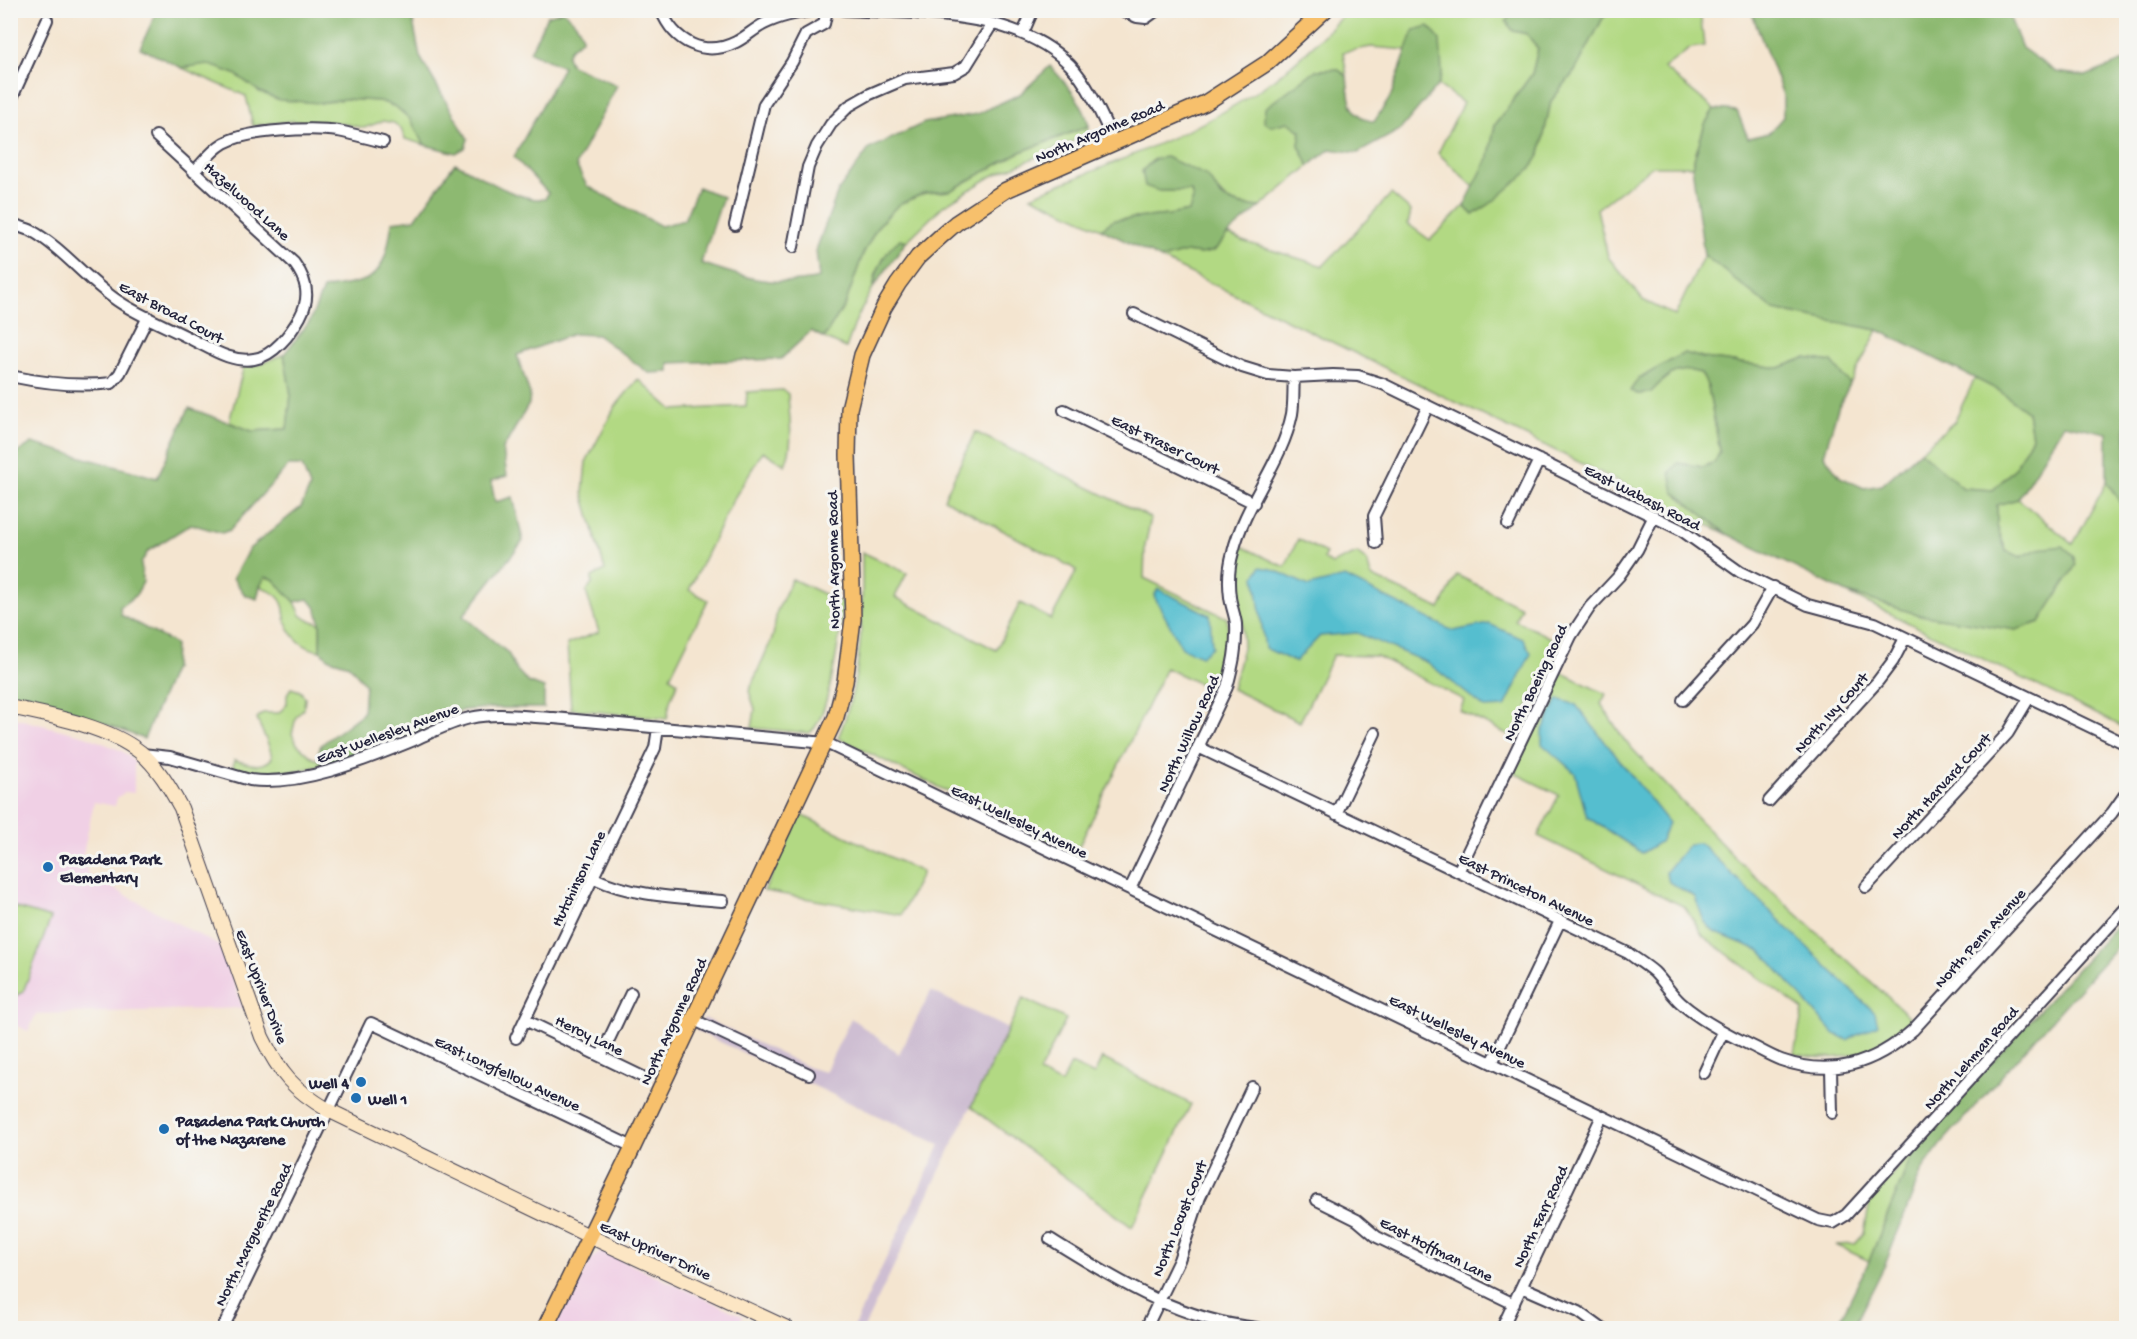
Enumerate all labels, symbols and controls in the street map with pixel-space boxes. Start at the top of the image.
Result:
street label: North Argonne Road [1033,97,1169,169]
street label: Hazelwood Lane [199,159,293,247]
street label: East Broad Court [115,278,227,350]
street label: East Fraser Court [1107,412,1223,481]
street label: East Wabash Road [1580,462,1704,537]
street label: North Argonne Road [825,489,846,629]
street label: North Boeing Road [1501,621,1574,745]
street label: North Ivy Court [1791,669,1875,759]
street label: North Willow Road [1155,671,1226,796]
street label: East Wellesley Avenue [315,701,462,770]
street label: North Harvard Court [1888,729,1998,844]
street label: East Wellesley Avenue [947,782,1091,865]
street label: Hutchinson Lane [549,828,612,931]
street label: East Princeton Avenue [1454,850,1597,933]
place label: Pasadena Park Elementary [59,852,163,889]
marker: Pasadena Park Elementary [41,860,55,874]
street label: North Penn Avenue [1932,885,2032,993]
street label: East Upriver Drive [229,927,291,1048]
street label: North Argonne Road [637,954,714,1089]
street label: East Wellesley Avenue [1385,992,1529,1075]
street label: North Lehman Road [1921,1003,2025,1115]
street label: Heroy Lane [551,1012,626,1062]
street label: East Longfellow Avenue [431,1033,583,1118]
marker: Well 4 [354,1075,368,1089]
place label: Well 4 [308,1076,349,1095]
marker: Well 1 [349,1091,363,1105]
place label: Well 1 [367,1092,407,1111]
place label: Pasadena Park Church of the Nazarene [175,1114,326,1151]
marker: Pasadena Park Church of the Nazarene [157,1122,171,1136]
street label: North Locust Court [1149,1157,1214,1280]
street label: North Marguerite Road [212,1160,299,1310]
street label: North Farr Road [1510,1162,1575,1272]
street label: East Hoffman Lane [1376,1214,1496,1288]
street label: East Upriver Drive [596,1218,714,1287]

